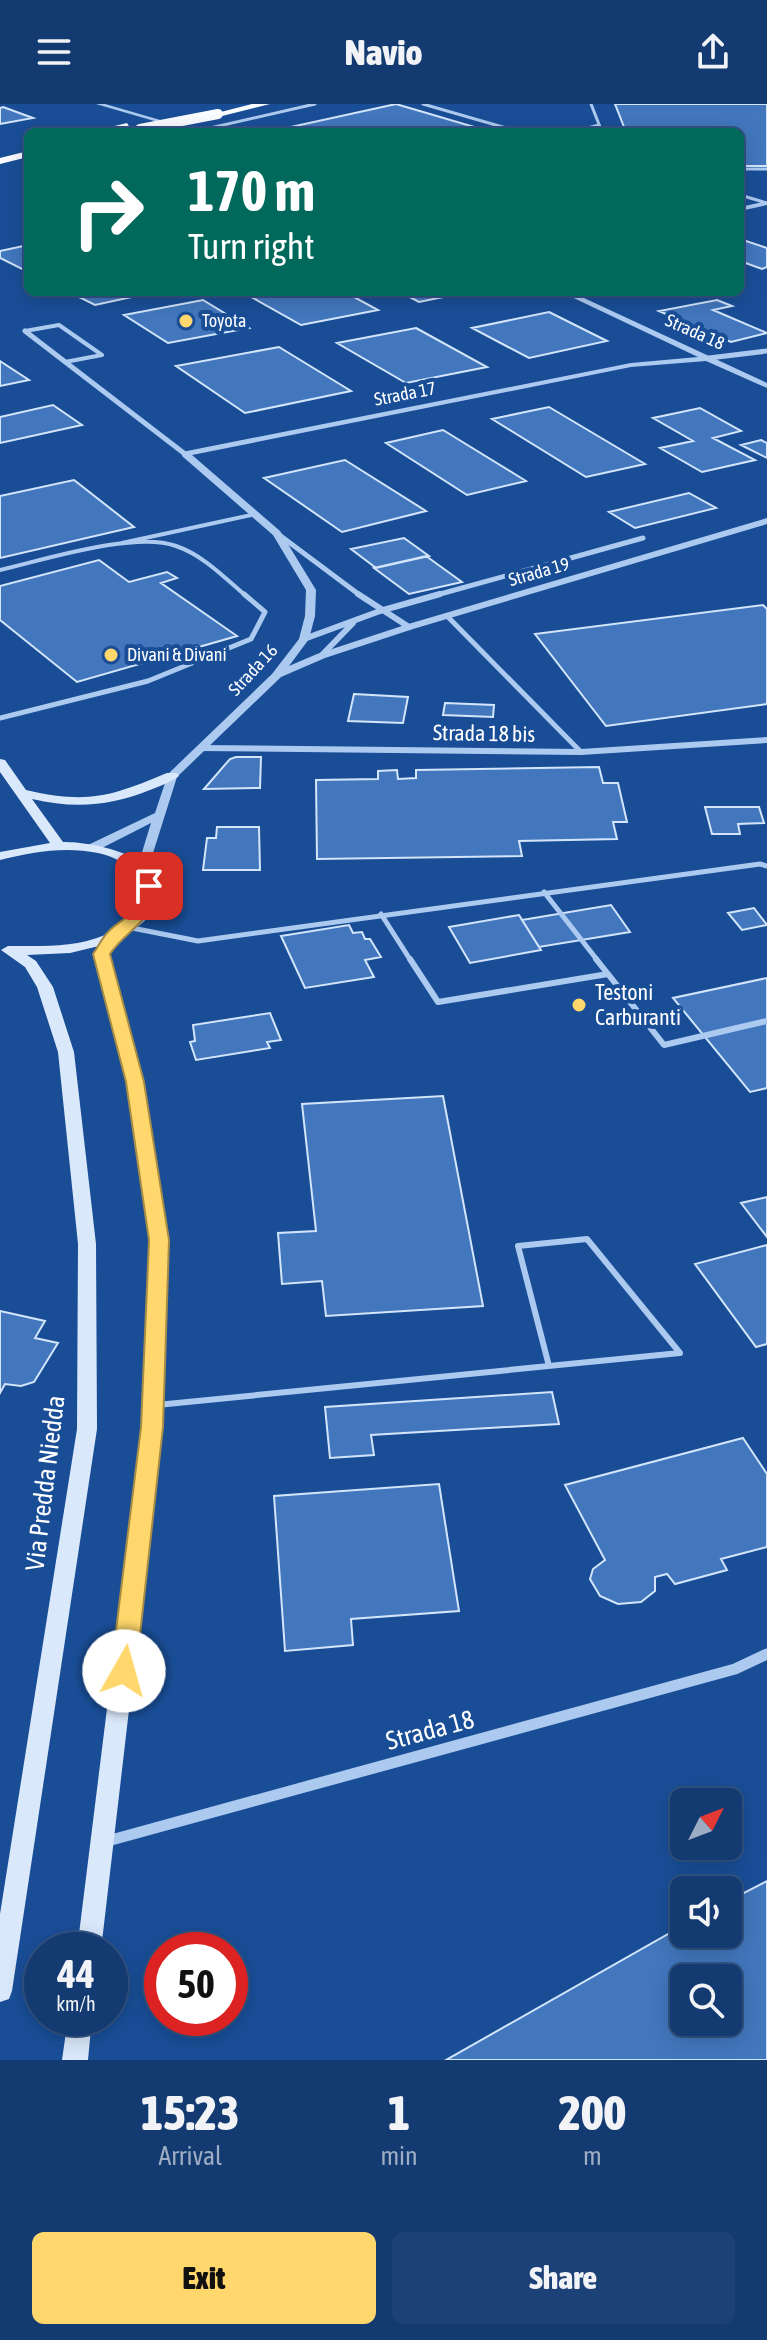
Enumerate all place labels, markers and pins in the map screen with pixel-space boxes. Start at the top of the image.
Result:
place label: Toyota [202,310,246,331]
marker: Toyota [177,312,195,330]
place label: Divani & Divani [127,644,227,665]
marker: Divani & Divani [102,646,120,664]
pin [115,852,183,920]
place label: Testoni Carburanti [595,979,681,1030]
marker: Testoni Carburanti [570,996,588,1014]

